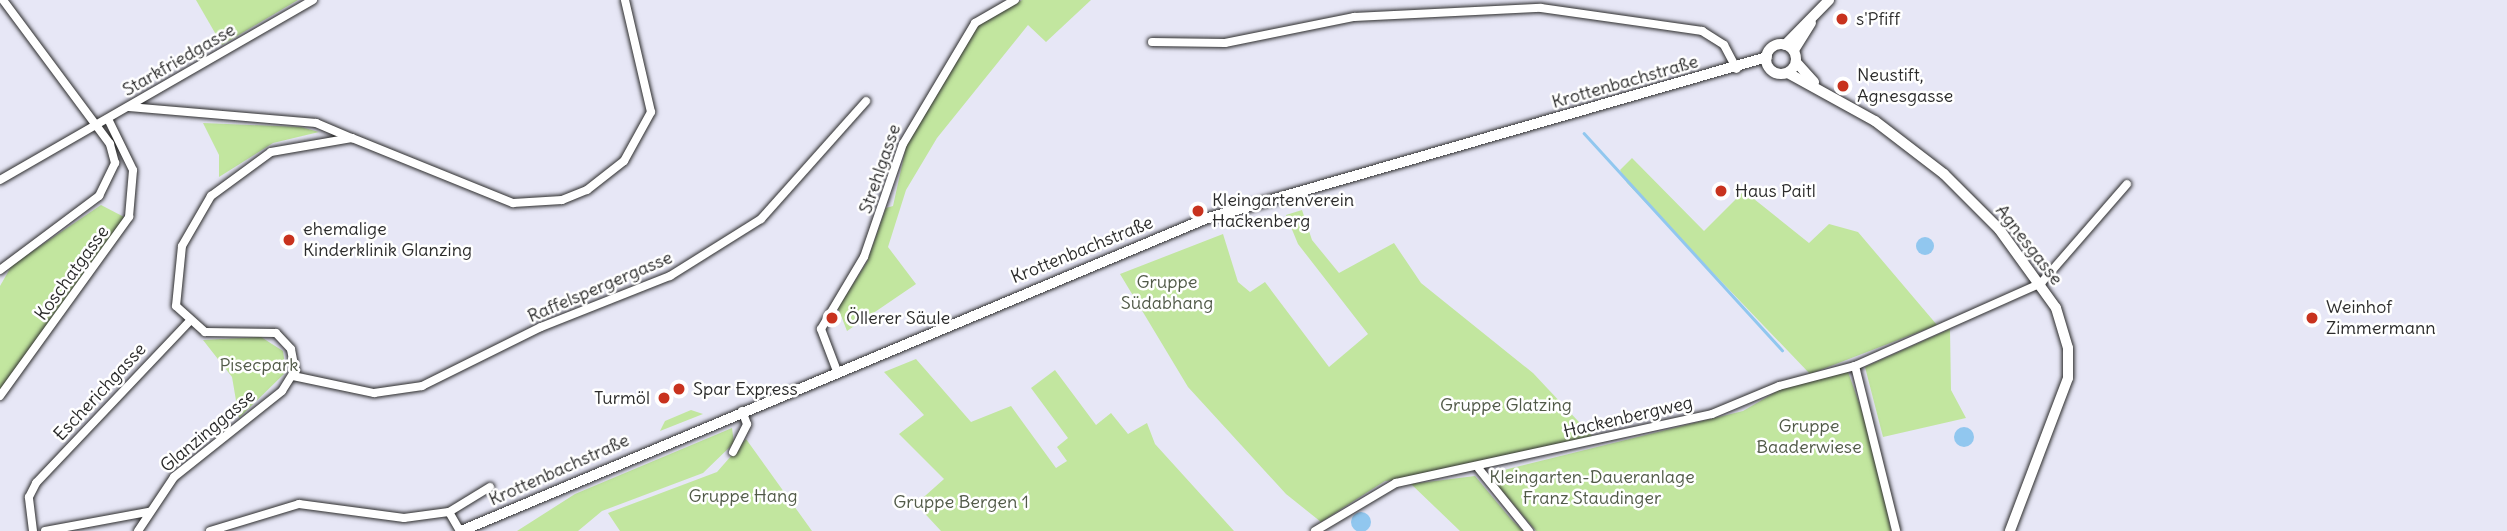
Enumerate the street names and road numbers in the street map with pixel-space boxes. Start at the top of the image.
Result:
street label: Starkfriedgasse [119,19,239,101]
street label: Krottenbachstraße [1549,51,1701,113]
street label: Strehlgasse [855,121,905,217]
street label: Agnesgasse [1991,200,2067,290]
street label: Krottenbachstraße [1008,212,1156,288]
street label: Koschatgasse [30,222,114,324]
street label: Raffelspergergasse [524,247,676,327]
street label: Escherichgasse [49,339,151,445]
street label: Glanzinggasse [156,385,260,477]
street label: Hackenbergweg [1561,392,1695,442]
street label: Krottenbachstraße [486,429,632,511]

